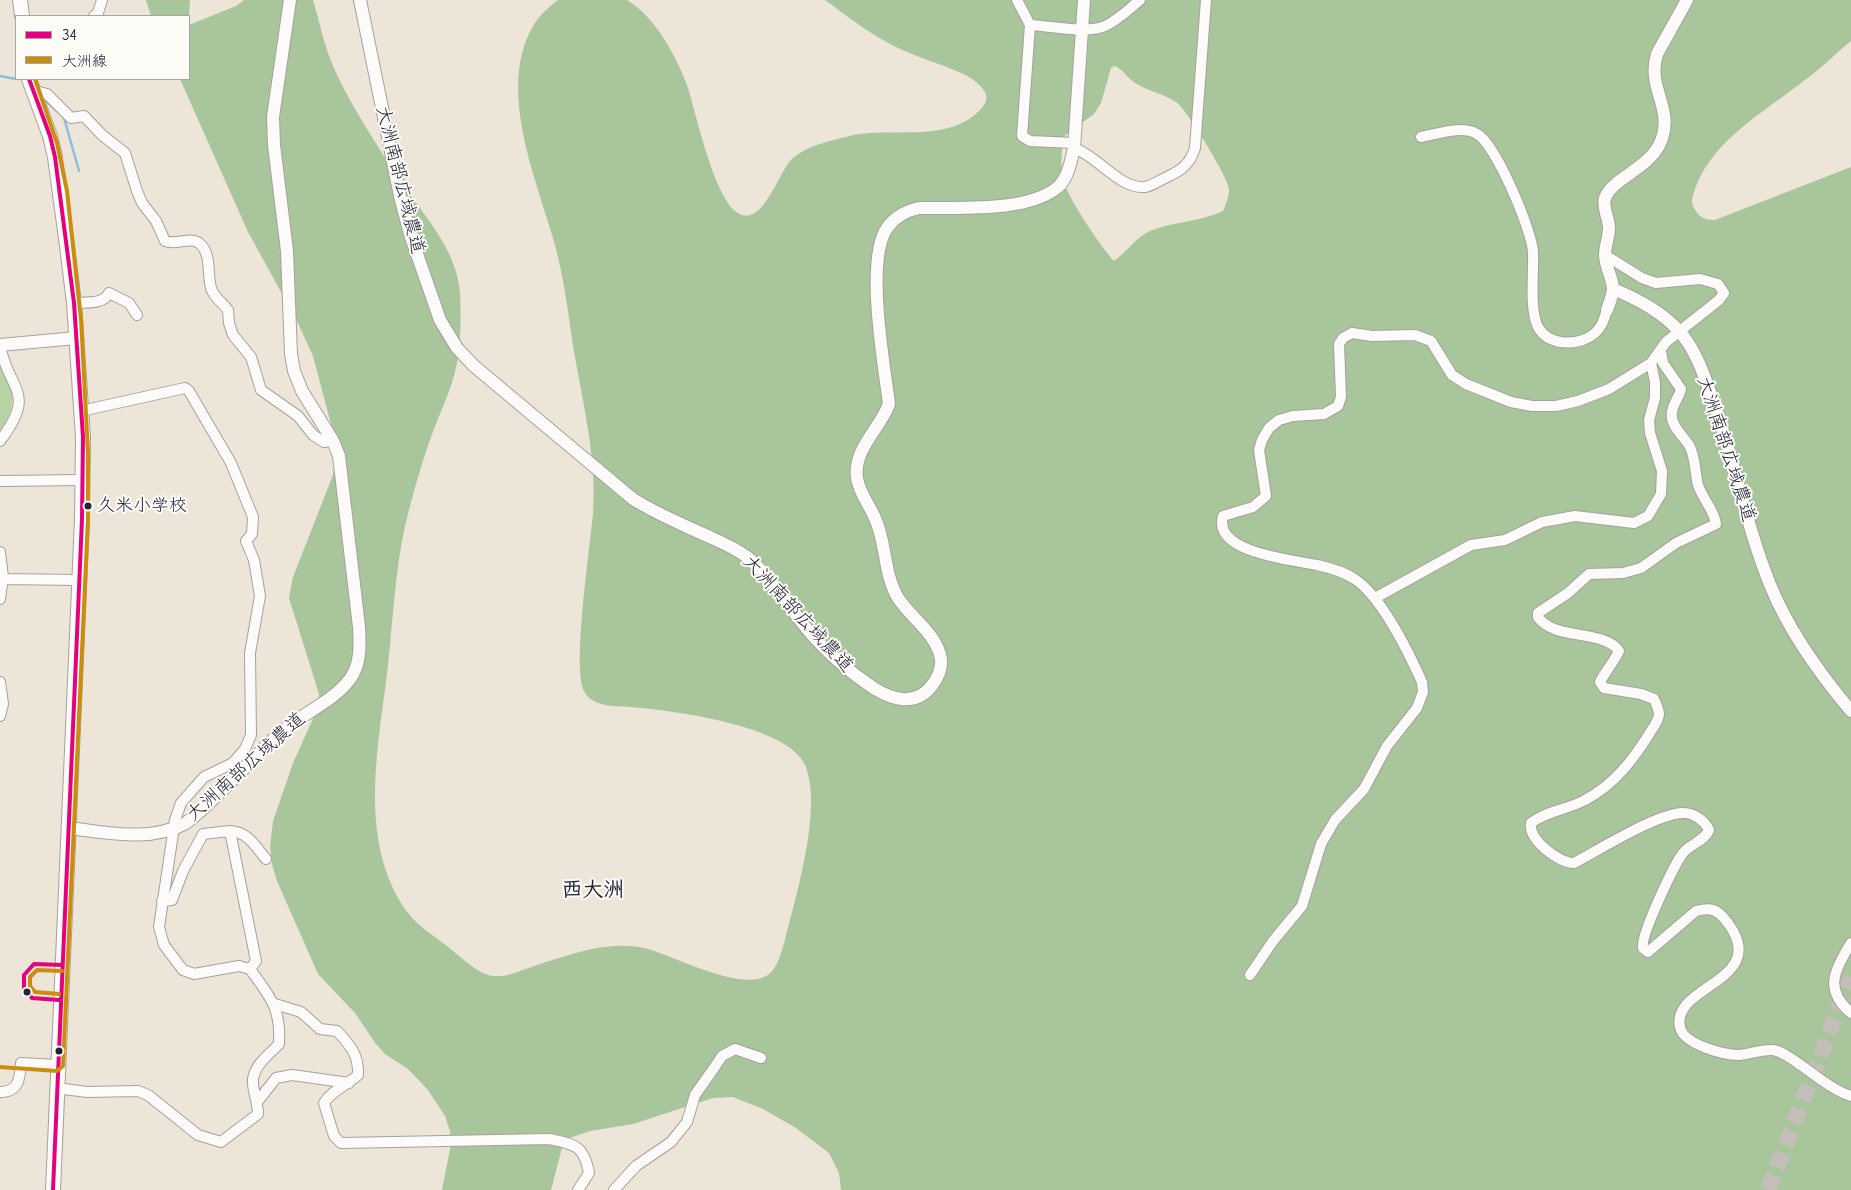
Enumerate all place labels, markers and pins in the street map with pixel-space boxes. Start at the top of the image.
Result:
place label: 久米小学校 [97,495,187,517]
marker: 久米小学校 [83,501,93,511]
unlabelled marker [22,987,32,997]
unlabelled marker [54,1046,64,1056]

